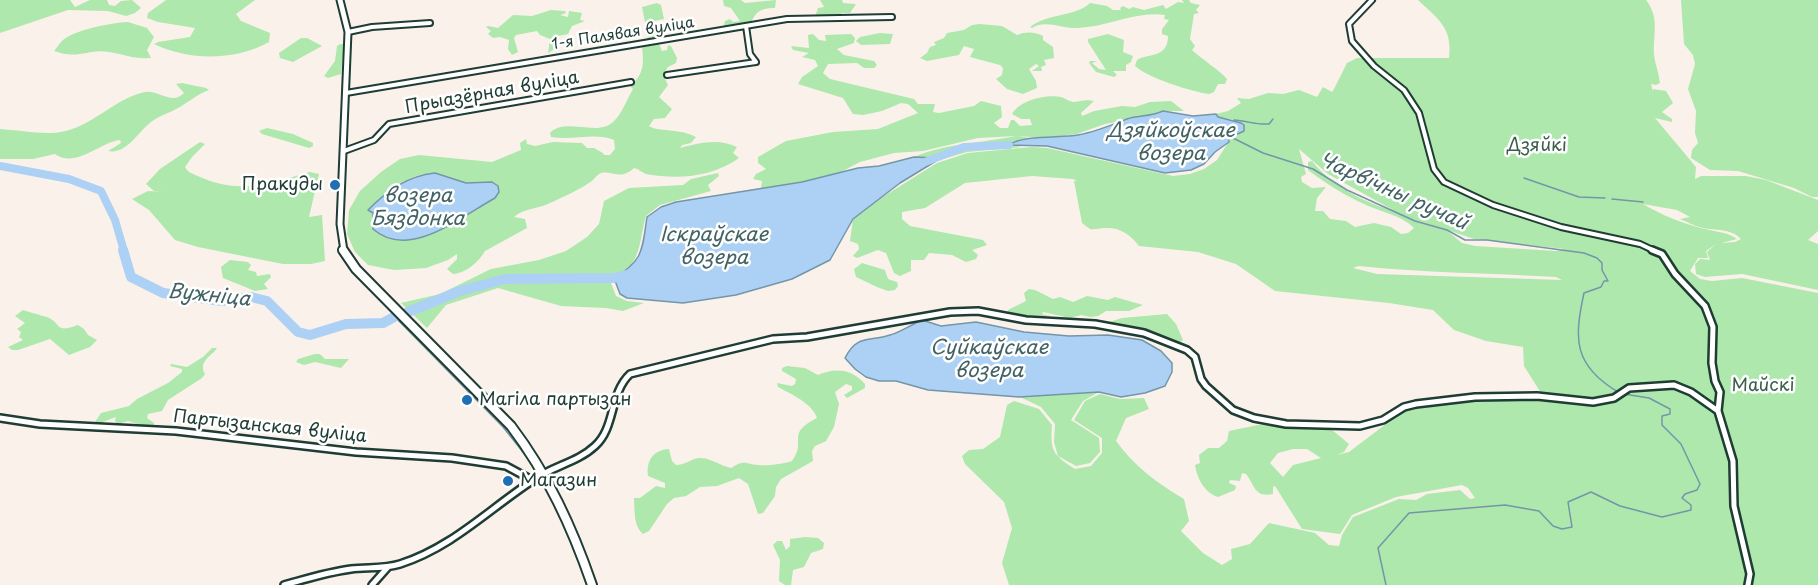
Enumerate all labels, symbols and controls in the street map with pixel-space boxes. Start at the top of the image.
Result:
street label: 1-я Палявая вуліца [550,14,696,54]
street label: Прыазёрная вуліца [403,67,581,119]
water label: Дзяйкоўскае возера [1107,119,1235,166]
park label: Дзяйкі [1507,135,1567,157]
water label: Чарвічны ручай [1315,148,1471,236]
place label: Пракуды [242,174,323,196]
marker: Пракуды [328,178,342,192]
water label: возера Бяздонка [371,184,465,231]
water label: Іскраўскае возера [660,223,768,270]
water label: Вужніца [167,280,251,312]
water label: Суйкаўскае возера [930,336,1048,383]
park label: Майскі [1732,375,1794,397]
place label: Магіла партызан [479,389,631,411]
marker: Магіла партызан [460,393,474,407]
street label: Партызанская вуліца [172,406,368,448]
place label: Магазин [520,470,597,492]
marker: Магазин [501,474,515,488]

